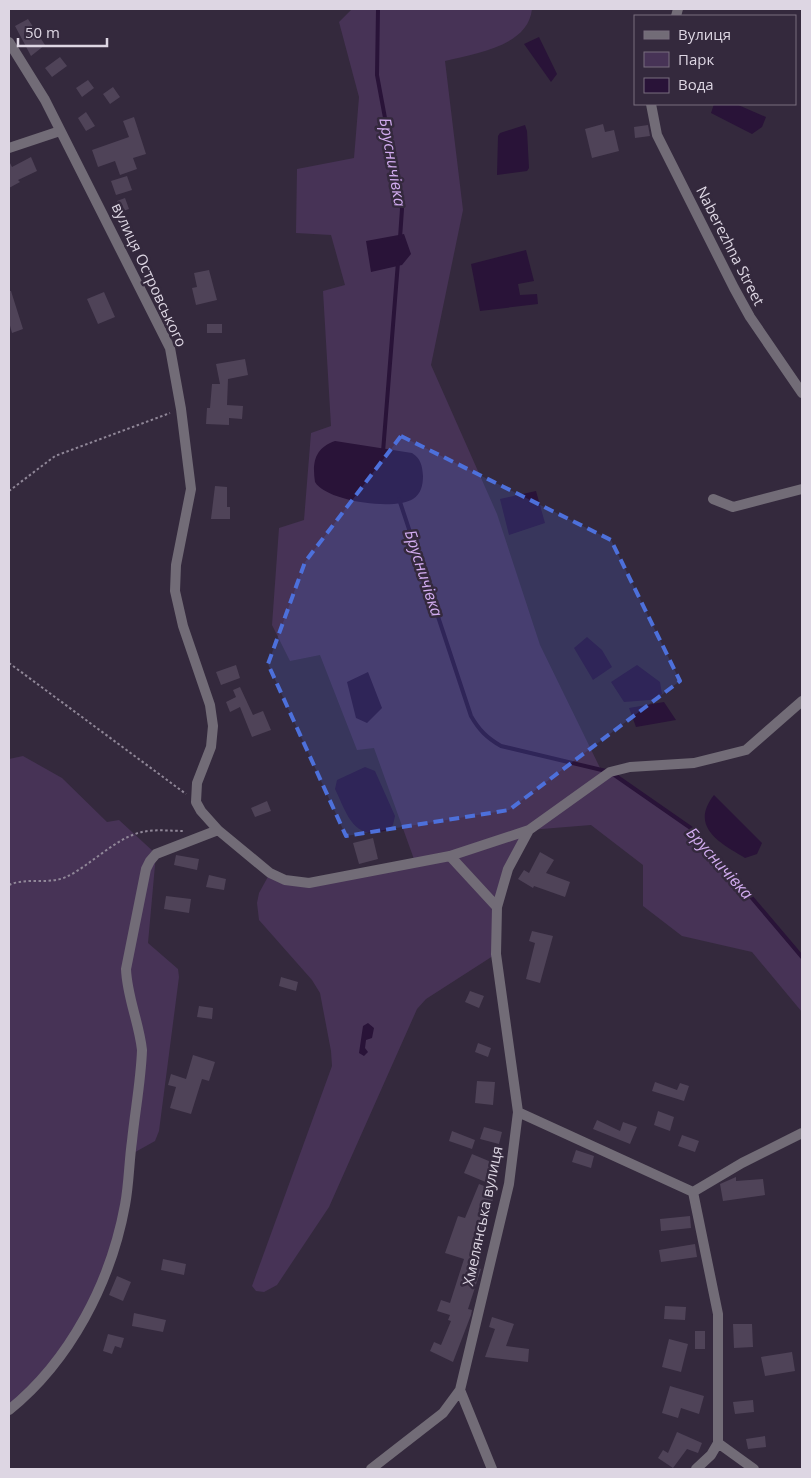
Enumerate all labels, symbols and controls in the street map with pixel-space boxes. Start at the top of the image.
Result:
scale bar [18,15,106,47]
legend [634,15,796,105]
text: 50 m [25,22,60,42]
text: Вулиця [678,24,731,44]
text: Парк [678,49,714,69]
text: Вода [678,74,714,94]
water label: Брусничівка [374,116,412,208]
street label: Naberezhna Street [692,182,770,309]
street label: вулиця Островського [108,199,192,350]
water label: Брусничівка [400,527,448,619]
water label: Брусничівка [682,822,758,904]
street label: Хмелянська вулиця [457,1144,507,1288]

